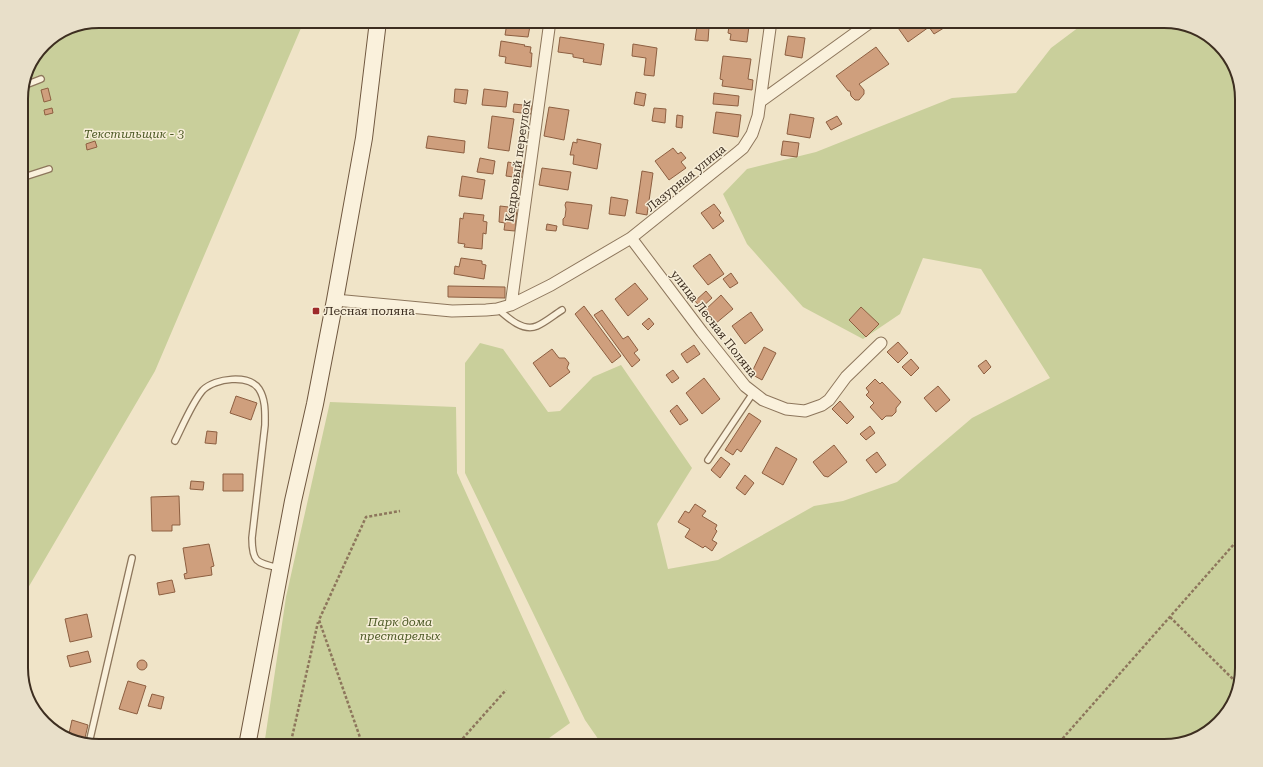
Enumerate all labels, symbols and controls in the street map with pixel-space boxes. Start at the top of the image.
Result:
street label: Кедровый переулок [502,98,534,223]
park label: Текстильщик - 3 [84,127,185,141]
street label: Лазурная улица [644,141,729,214]
street label: улица Лесная Поляна [668,268,761,381]
place label: Лесная поляна [324,304,415,318]
marker: Лесная поляна [311,306,321,316]
park label: Парк дома престарелых [360,615,440,643]

